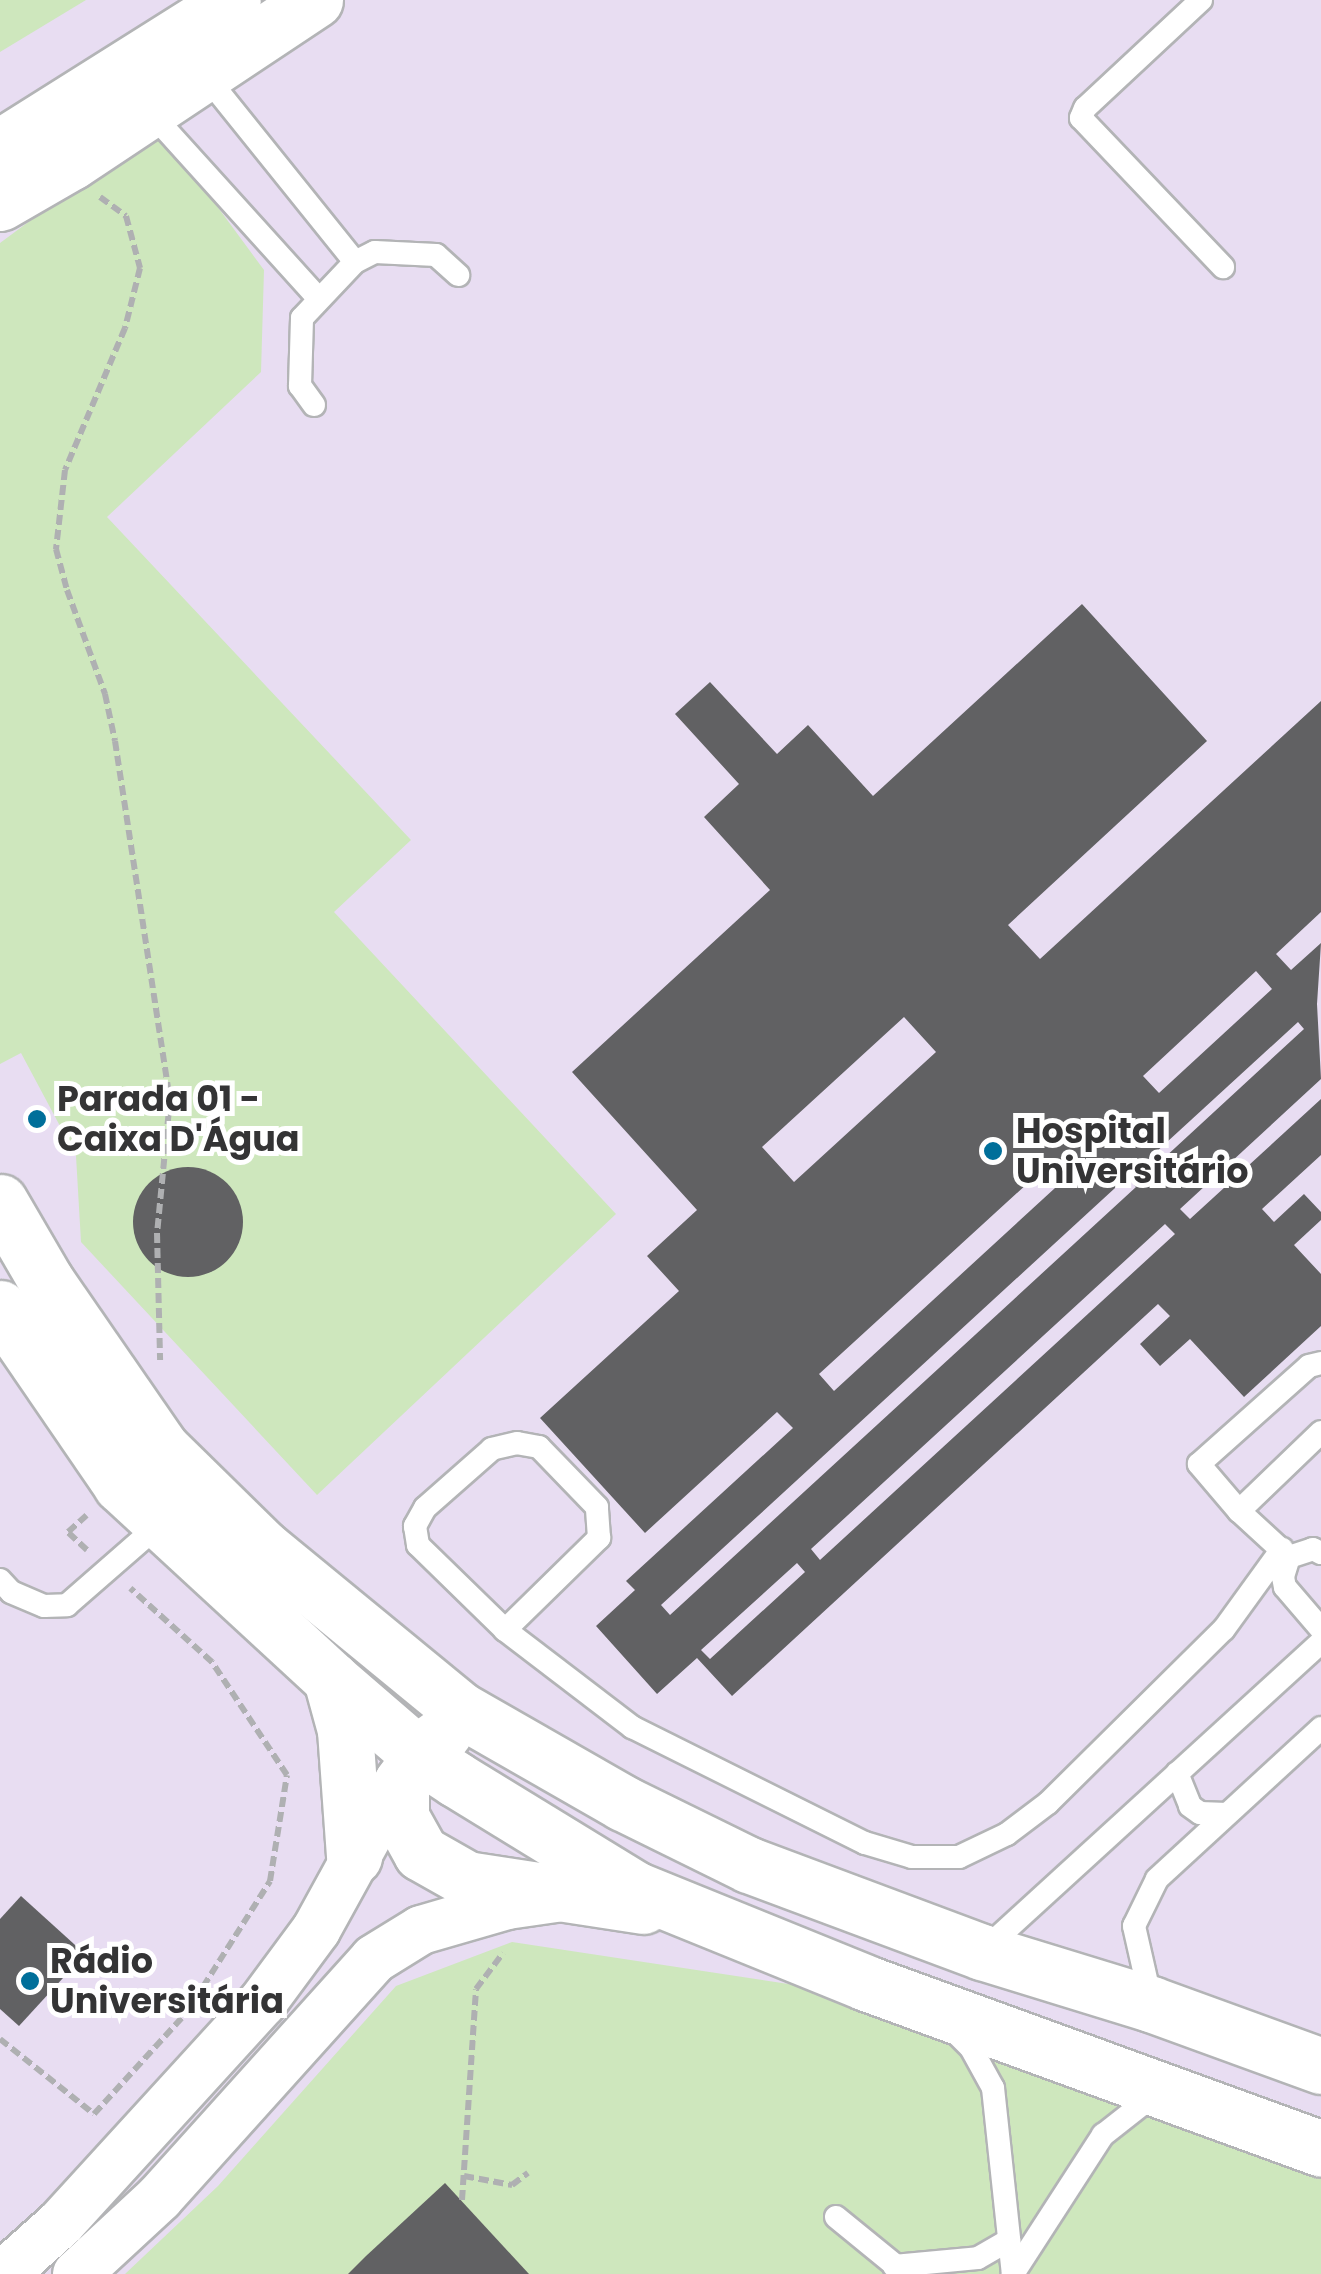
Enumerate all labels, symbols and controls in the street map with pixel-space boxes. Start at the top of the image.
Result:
place label: Parada 01 - Caixa D'Água [57,1078,300,1160]
marker: Parada 01 - Caixa D'Água [26,1108,48,1130]
place label: Hospital Universitário [1016,1110,1248,1192]
marker: Hospital Universitário [980,1138,1006,1164]
place label: Rádio Universitária [50,1940,284,2022]
marker: Rádio Universitária [19,1970,41,1992]

